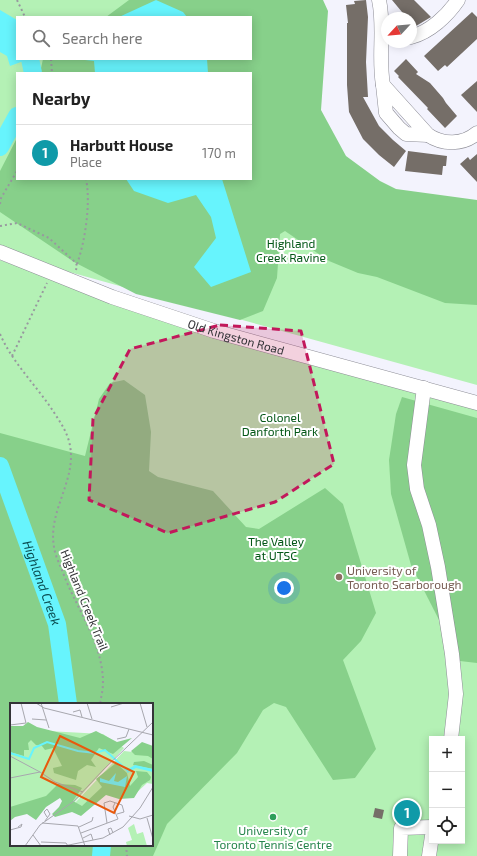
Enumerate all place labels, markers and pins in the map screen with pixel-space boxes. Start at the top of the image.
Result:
place label: University of Toronto Scarborough [347,563,462,591]
marker: University of Toronto Scarborough [334,572,344,582]
pin: 1 [394,798,420,828]
marker: University of Toronto Tennis Centre [268,812,278,822]
place label: University of Toronto Tennis Centre [214,823,332,851]

